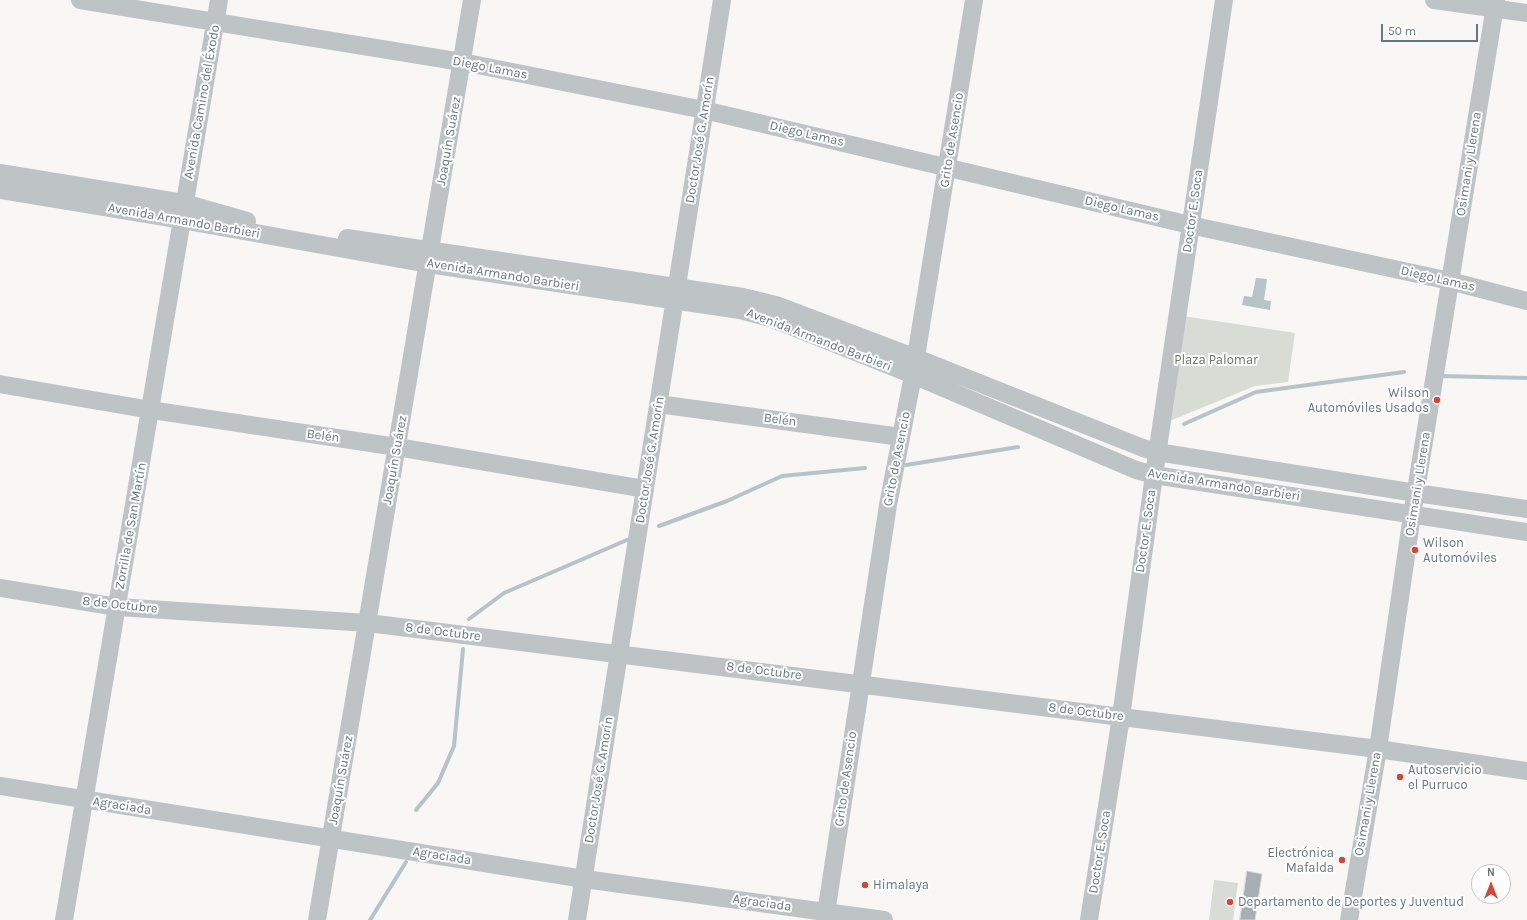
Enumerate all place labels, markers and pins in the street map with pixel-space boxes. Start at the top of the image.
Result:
place label: Wilson Automóviles Usados [1308,385,1429,416]
marker: Wilson Automóviles Usados [1432,395,1442,405]
place label: Wilson Automóviles [1423,535,1497,566]
marker: Wilson Automóviles [1410,545,1420,555]
place label: Autoservicio el Purruco [1408,762,1482,793]
marker: Autoservicio el Purruco [1395,772,1405,782]
place label: Electrónica Mafalda [1267,845,1334,876]
marker: Electrónica Mafalda [1337,855,1347,865]
place label: Himalaya [873,877,929,893]
marker: Himalaya [860,880,870,890]
place label: Departamento de Deportes y Juventud [1238,894,1464,910]
marker: Departamento de Deportes y Juventud [1225,897,1235,907]

